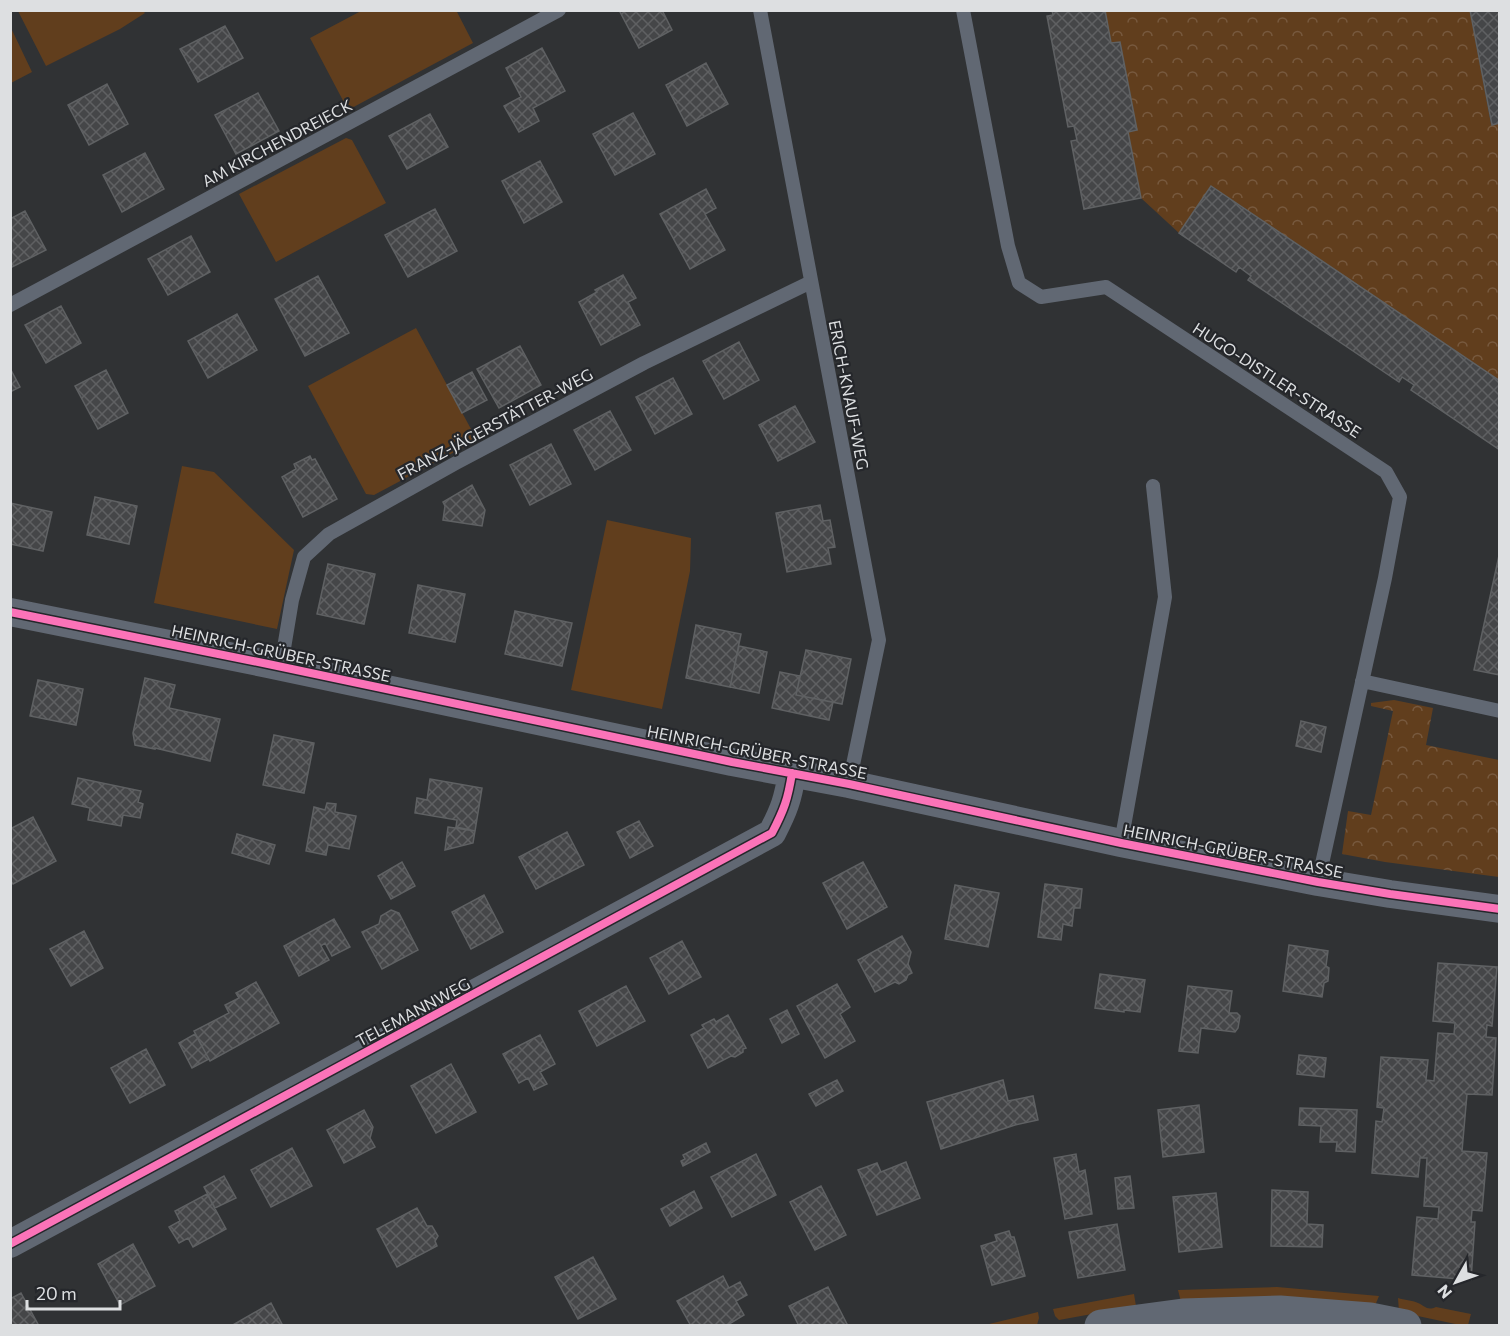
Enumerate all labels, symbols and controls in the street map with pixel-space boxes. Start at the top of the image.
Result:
street label: AM KIRCHENDREIECK [198,95,355,190]
street label: HUGO-DISTLER-STRASSE [1190,318,1365,441]
street label: ERICH-KNAUF-WEG [826,319,873,471]
street label: FRANZ-JÄGERSTÄTTER-WEG [394,364,596,483]
street label: HEINRICH-GRÜBER-STRASSE [170,620,392,685]
street label: HEINRICH-GRÜBER-STRASSE [646,721,869,782]
street label: HEINRICH-GRÜBER-STRASSE [1122,820,1345,881]
street label: TELEMANNWEG [352,973,473,1050]
north arrow [1426,1252,1486,1312]
scale bar [27,1273,120,1311]
text: N [1433,1281,1455,1303]
text: 20 m [36,1282,77,1304]

